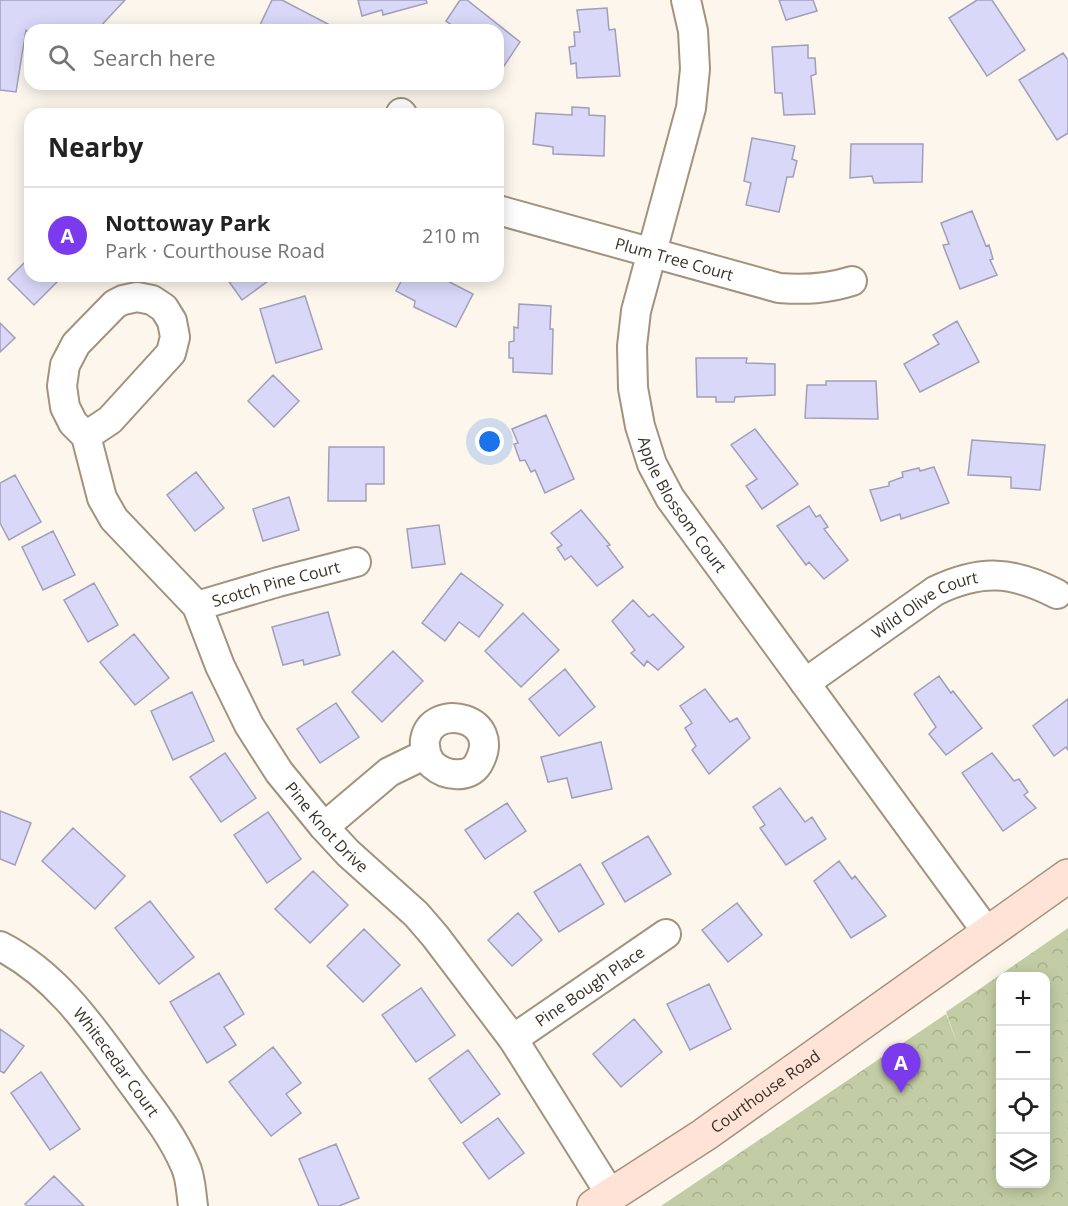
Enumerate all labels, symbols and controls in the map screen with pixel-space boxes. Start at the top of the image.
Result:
search box [24,24,504,90]
icon: search [45,41,78,74]
text: Search here [93,42,216,72]
text: Nearby [48,129,143,165]
text: Nottoway Park [105,207,270,237]
text: A [61,222,74,249]
text: 210 m [422,222,480,249]
street label: Plum Tree Court [613,232,736,286]
text: Park · Courthouse Road [105,237,325,264]
your location [475,427,504,456]
street label: Apple Blossom Court [633,434,732,577]
street label: Scotch Pine Court [209,556,342,612]
street label: Wild Olive Court [867,566,980,644]
street label: Pine Knot Drive [280,777,373,877]
street label: Pine Bough Place [531,941,649,1032]
map controls [996,972,1050,1188]
button: + [996,972,1050,1026]
street label: Whitecedar Court [68,1003,165,1121]
button: − [996,1026,1050,1080]
pin: A [882,1044,920,1093]
street label: Courthouse Road [706,1045,824,1138]
button: locate [996,1080,1050,1134]
button: layers [996,1134,1050,1188]

